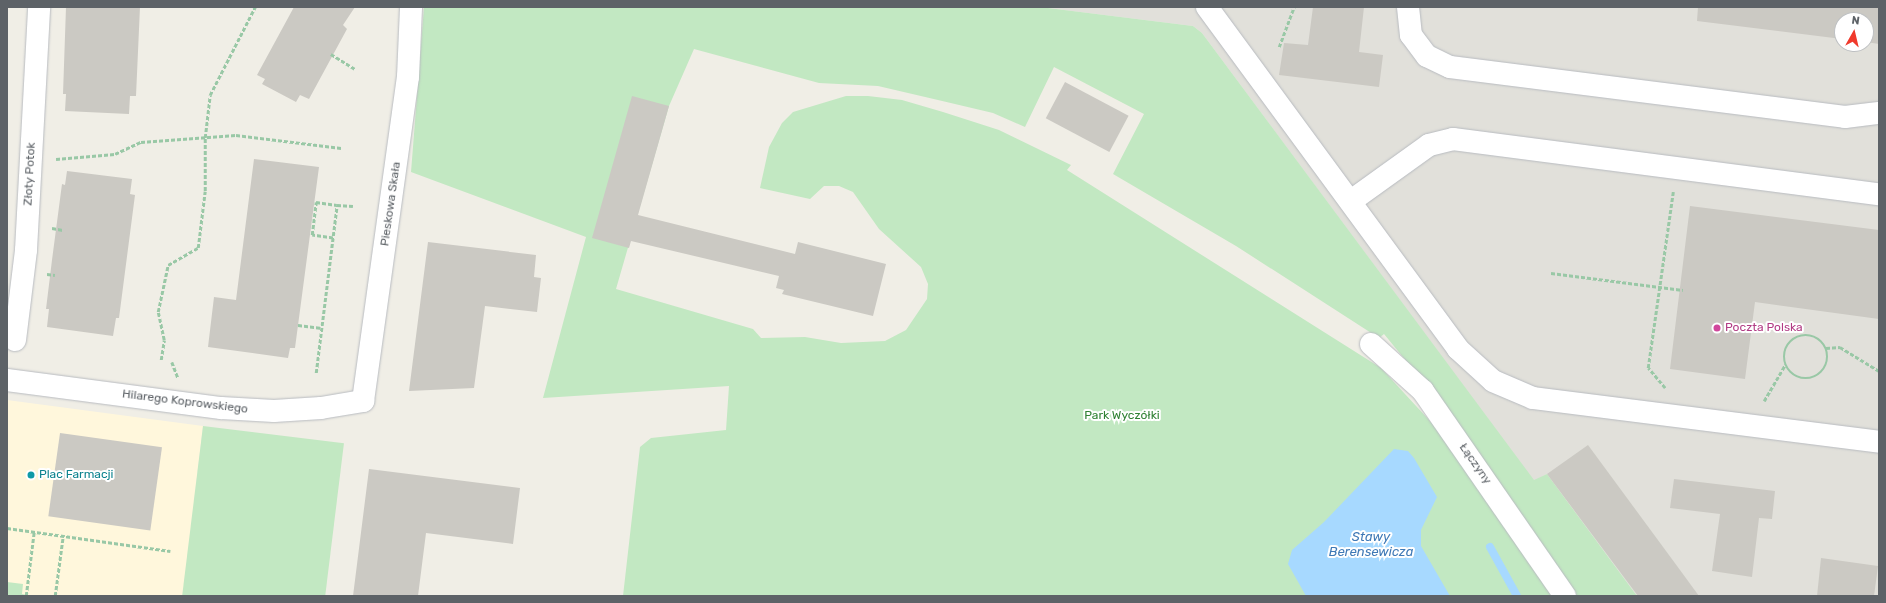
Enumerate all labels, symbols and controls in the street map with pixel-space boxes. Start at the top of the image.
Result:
north arrow [1834,12,1874,52]
text: N [1851,14,1860,28]
street label: Złoty Potok [21,142,39,206]
street label: Pieskowa Skała [378,161,404,247]
place label: Poczta Polska [1725,321,1803,335]
marker: Poczta Polska [1712,323,1722,333]
street label: Hilarego Koprowskiego [121,387,249,417]
park label: Park Wyczółki [1084,409,1160,423]
street label: Łączyny [1456,441,1494,487]
place label: Plac Farmacji [39,468,114,482]
marker: Plac Farmacji [26,470,36,480]
water label: Stawy Berensewicza [1329,530,1413,561]

